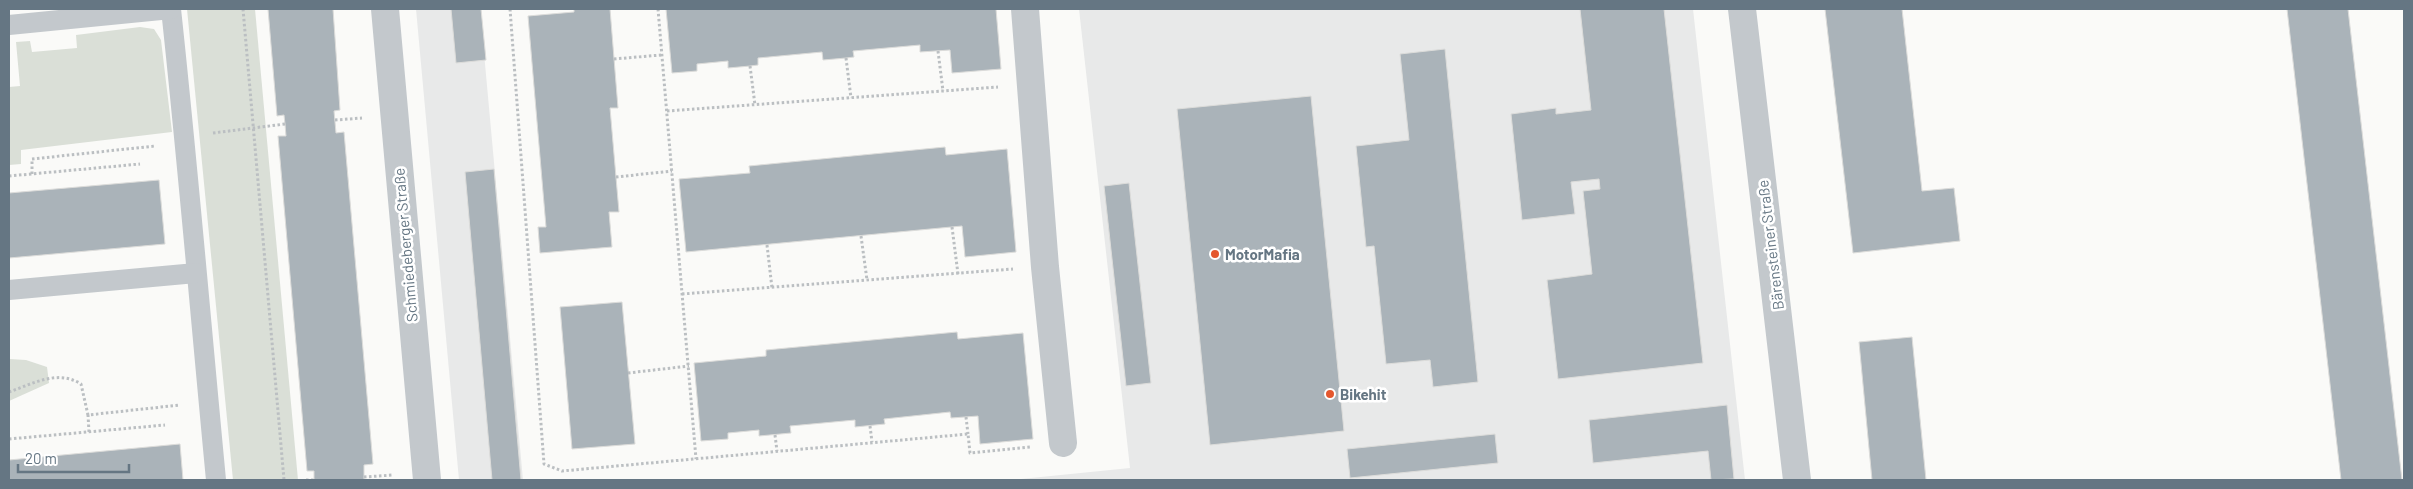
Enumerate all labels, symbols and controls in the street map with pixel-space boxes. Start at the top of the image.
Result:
street label: Schmiedeberger Straße [389,167,421,323]
street label: Bärensteiner Straße [1753,179,1787,311]
place label: MotorMafia [1225,245,1300,263]
marker: MotorMafia [1209,248,1221,260]
place label: Bikehit [1340,385,1387,403]
marker: Bikehit [1324,388,1336,400]
scale bar [18,442,129,474]
text: 20 m [25,449,57,467]

